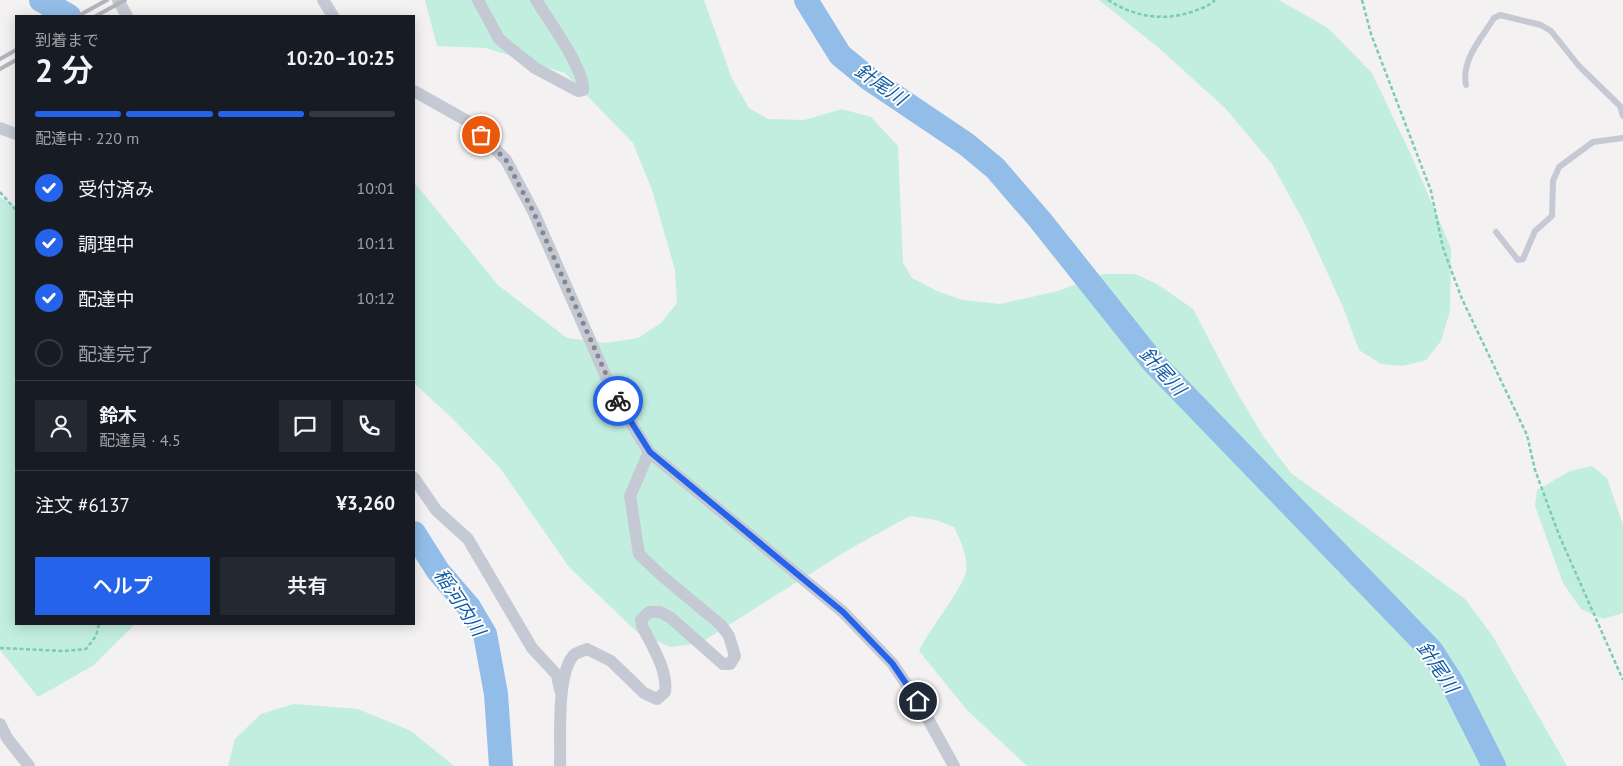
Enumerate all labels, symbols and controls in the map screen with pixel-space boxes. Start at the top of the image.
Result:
text: 到着まで [35,30,99,50]
text: 10:20–10:25 [286,46,395,70]
text: 2 分 [35,49,93,91]
water label: 針尾川 [851,58,913,111]
pin [460,114,502,156]
icon: bag [467,121,495,149]
text: 配達中 · 220 m [35,128,139,148]
icon: check [35,174,63,202]
text: 受付済み [78,177,154,201]
text: 10:01 [357,178,395,198]
icon: check [35,229,63,257]
text: 調理中 [78,232,135,256]
text: 10:11 [357,233,395,253]
icon: check [35,284,63,312]
text: 配達中 [78,287,135,311]
text: 10:12 [357,288,395,308]
text: 配達完了 [78,342,154,366]
water label: 針尾川 [1135,342,1192,402]
courier [593,376,643,426]
icon: bike [604,387,632,415]
button: person [35,400,87,452]
button: chat [279,400,331,452]
button: phone [343,400,395,452]
text: 鈴木 [99,403,137,427]
text: 配達員 · 4.5 [99,430,181,450]
text: ¥3,260 [336,491,395,515]
text: 注文 #6137 [35,493,130,517]
button: ヘルプ [35,557,210,615]
button: 共有 [220,557,395,615]
water label: 稲河内川 [429,564,492,642]
water label: 針尾川 [1412,637,1465,699]
pin [897,680,939,722]
icon: home [904,687,932,715]

